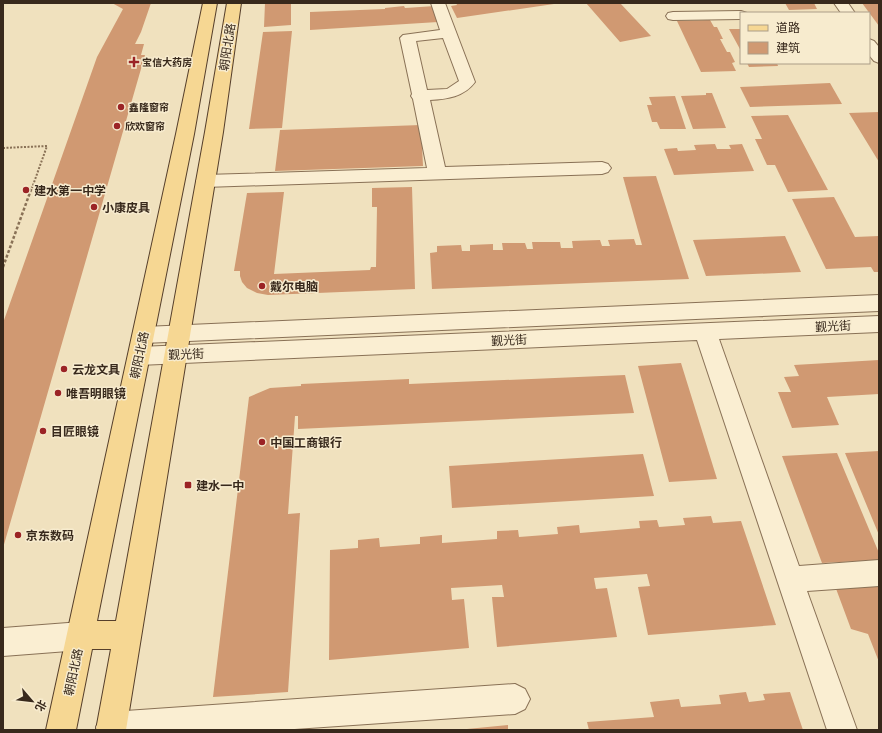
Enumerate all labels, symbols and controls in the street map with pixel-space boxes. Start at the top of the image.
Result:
legend [740,12,870,64]
text: 道路 [776,20,800,35]
street label: 朝阳北路 [216,22,238,72]
text: 建筑 [776,40,800,55]
place label: 宝信大药房 [142,56,192,69]
marker: 宝信大药房 [129,57,139,67]
place label: 鑫隆窗帘 [129,101,169,114]
marker: 鑫隆窗帘 [116,102,126,112]
place label: 欣欢窗帘 [125,120,165,133]
marker: 欣欢窗帘 [112,121,122,131]
place label: 建水第一中学 [34,183,106,198]
marker: 建水第一中学 [21,185,31,195]
place label: 小康皮具 [102,200,150,215]
marker: 小康皮具 [89,202,99,212]
place label: 戴尔电脑 [270,279,318,294]
marker: 戴尔电脑 [257,281,267,291]
street label: 觐光街 [815,318,851,334]
street label: 朝阳北路 [127,330,151,380]
street label: 觐光街 [491,332,527,348]
street label: 觐光街 [168,346,204,362]
place label: 云龙文具 [72,362,120,377]
marker: 云龙文具 [59,364,69,374]
place label: 唯吾明眼镜 [66,386,126,401]
marker: 唯吾明眼镜 [53,388,63,398]
place label: 目匠眼镜 [51,424,99,439]
marker: 目匠眼镜 [38,426,48,436]
place label: 中国工商银行 [270,435,342,450]
marker: 中国工商银行 [257,437,267,447]
place label: 建水一中 [196,478,244,493]
marker: 建水一中 [183,480,193,490]
place label: 京东数码 [26,528,74,543]
marker: 京东数码 [13,530,23,540]
street label: 朝阳北路 [61,647,85,697]
north arrow [12,681,52,721]
text: 北 [32,698,50,714]

